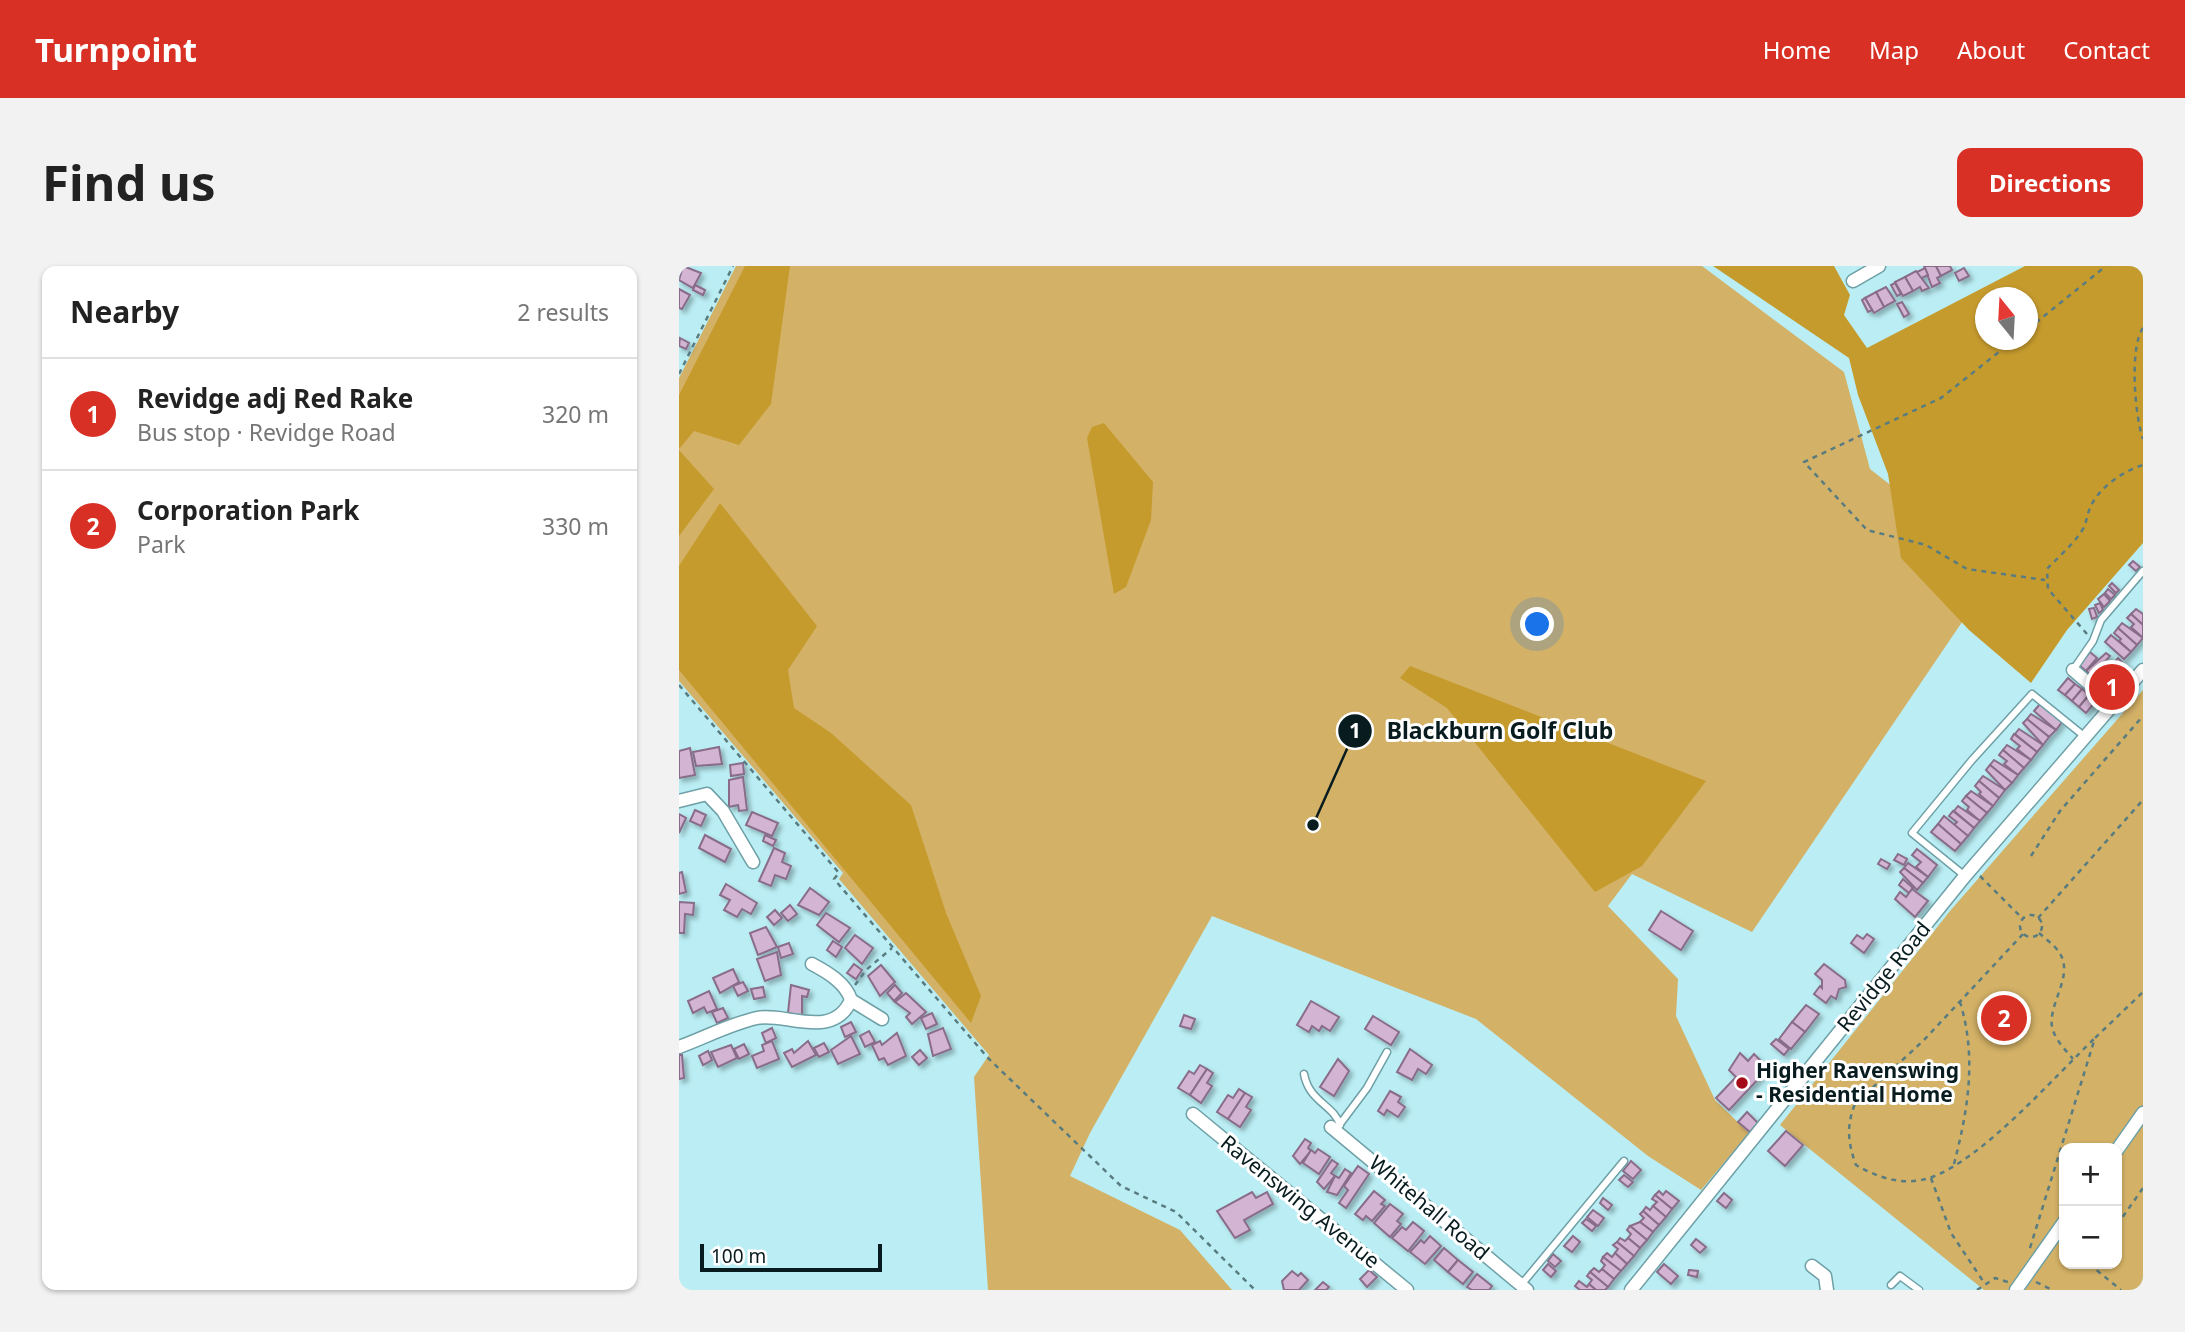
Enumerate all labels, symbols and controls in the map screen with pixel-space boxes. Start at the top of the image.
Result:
text: Turnpoint [35,27,197,72]
text: Home [1763,33,1831,66]
text: Map [1869,33,1919,66]
text: About [1957,33,2025,66]
text: Contact [2063,33,2150,66]
button: Directions [1957,148,2143,217]
text: Find us [42,149,216,215]
north arrow [1975,287,2038,350]
text: Nearby [70,291,179,332]
text: 2 results [517,296,609,328]
text: Revidge adj Red Rake [137,380,413,416]
text: 1 [86,398,100,430]
text: 320 m [542,398,609,430]
text: Bus stop · Revidge Road [137,416,396,448]
text: Corporation Park [137,492,359,528]
text: 2 [86,510,100,542]
text: 330 m [542,510,609,542]
text: Park [137,528,186,560]
your location [1520,607,1554,641]
pin: 1 [2089,661,2135,713]
callout: Blackburn Golf Club [1338,709,1627,753]
text: Blackburn Golf Club [1387,714,1613,746]
text: 1 [1349,716,1361,744]
street label: Revidge Road [1830,915,1936,1037]
pin: 2 [1981,992,2027,1044]
place label: Higher Ravenswing - Residential Home [1756,1056,1959,1108]
marker: Higher Ravenswing - Residential Home [1734,1075,1750,1091]
street label: Ravenswing Avenue [1215,1128,1386,1274]
map controls [2059,1143,2122,1269]
button: + [2059,1143,2122,1206]
street label: Whitehall Road [1364,1149,1496,1266]
button: − [2059,1206,2122,1269]
scale bar [700,1241,882,1273]
text: 100 m [711,1243,766,1269]

